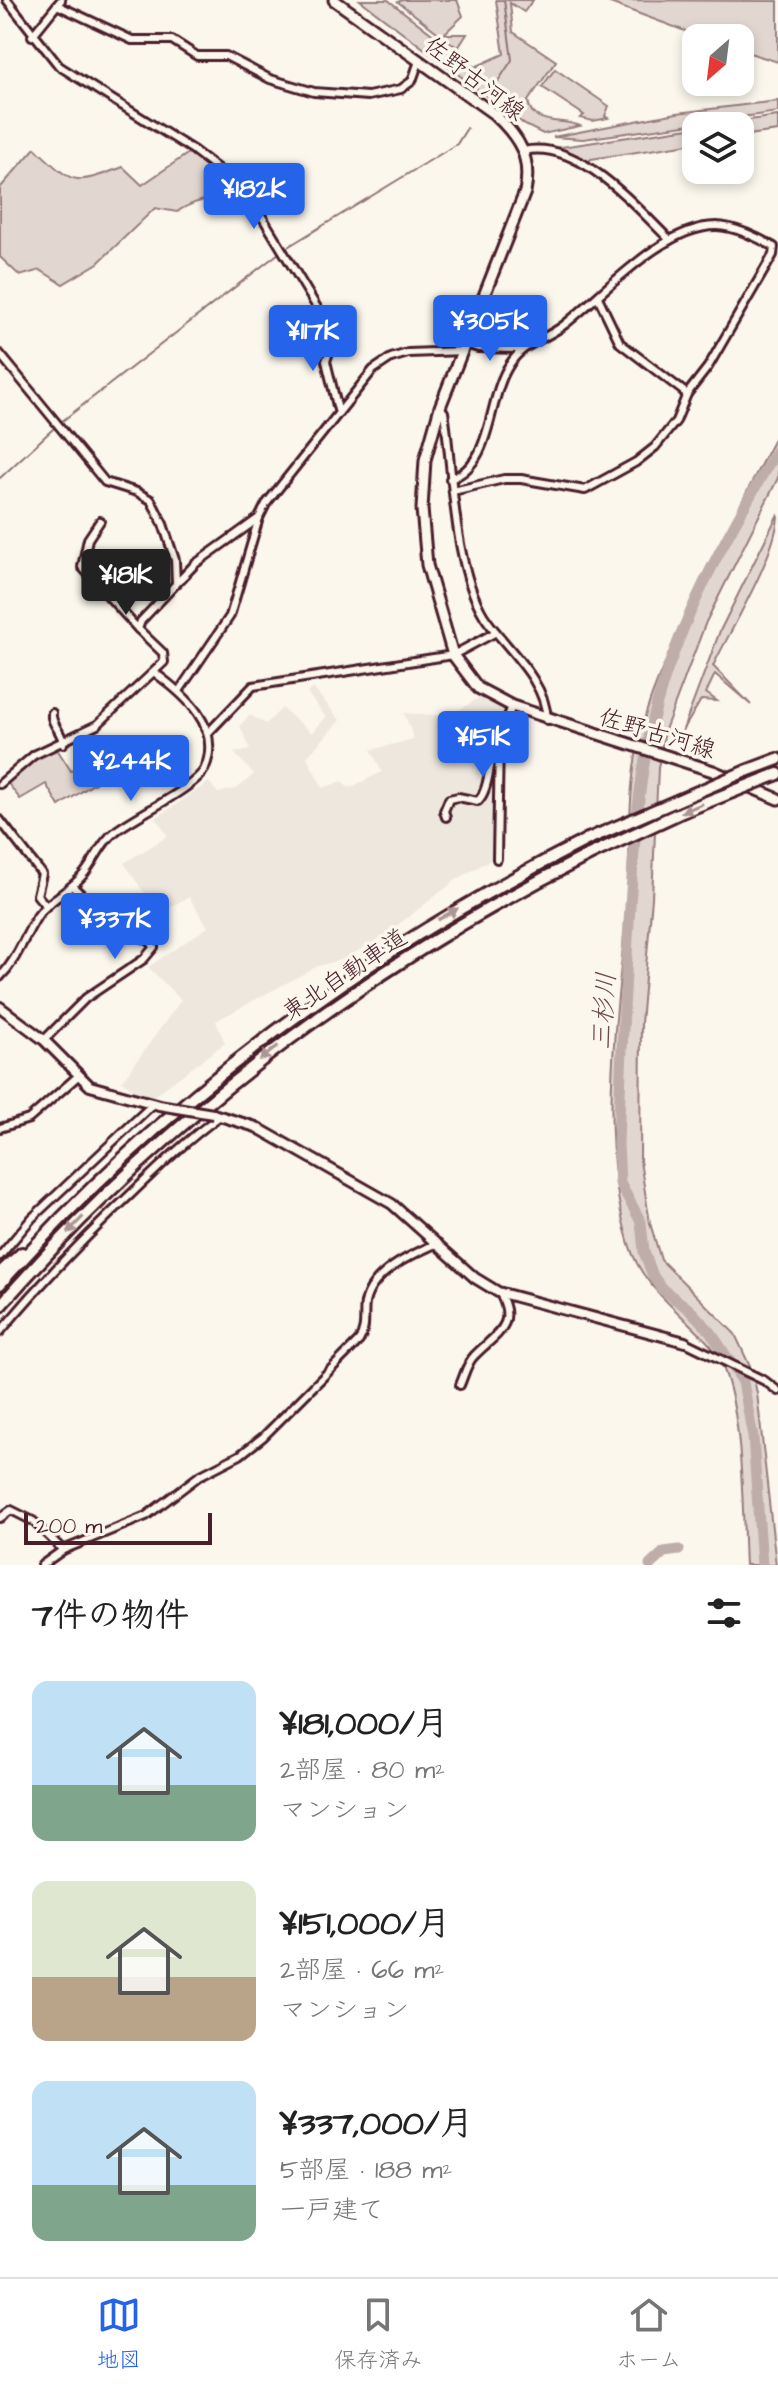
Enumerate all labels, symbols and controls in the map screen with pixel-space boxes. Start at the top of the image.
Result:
north arrow [682,24,754,96]
map controls [682,24,754,184]
street label: 佐野古河線 [416,29,532,129]
button: layers [682,112,754,184]
pin: ¥182K [198,163,310,231]
text: ¥182K [222,171,286,207]
pin: ¥305K [434,295,546,363]
text: ¥305K [451,303,529,339]
pin: ¥117K [257,305,369,373]
text: ¥117K [287,313,339,349]
pin: ¥181K [70,549,182,617]
text: ¥181K [99,557,153,593]
street label: 佐野古河線 [595,700,719,768]
pin: ¥151K [427,711,539,779]
text: ¥151K [456,719,510,755]
pin: ¥244K [75,735,187,803]
text: ¥244K [91,743,171,779]
one-way arrow [680,801,704,814]
pin: ¥337K [59,893,171,961]
text: ¥337K [79,901,151,937]
one-way arrow [437,907,459,921]
street label: 東北自動車道 [276,921,414,1029]
water label: 三杉川 [583,971,625,1051]
one-way arrow [259,1044,279,1060]
one-way arrow [66,1215,84,1234]
scale bar [24,1509,212,1545]
text: 200 m [36,1511,102,1542]
icon: filters [702,1591,746,1635]
text: 7件の物件 [32,1592,189,1640]
text: ¥181,000/月 [280,1700,449,1748]
icon: home [96,1713,192,1809]
text: 2部屋 · 80 m² [280,1752,445,1788]
text: マンション [280,1792,409,1828]
text: ¥151,000/月 [280,1900,451,1948]
icon: home [96,1913,192,2009]
text: 2部屋 · 66 m² [280,1952,444,1988]
text: マンション [280,1992,409,2028]
text: ¥337,000/月 [280,2100,474,2148]
icon: home [96,2113,192,2209]
text: 5部屋 · 188 m² [280,2152,452,2188]
text: 一戸建て [280,2192,384,2228]
tab: 地図 [97,2293,141,2376]
tab: 保存済み [334,2293,422,2376]
tab: ホーム [616,2293,681,2376]

